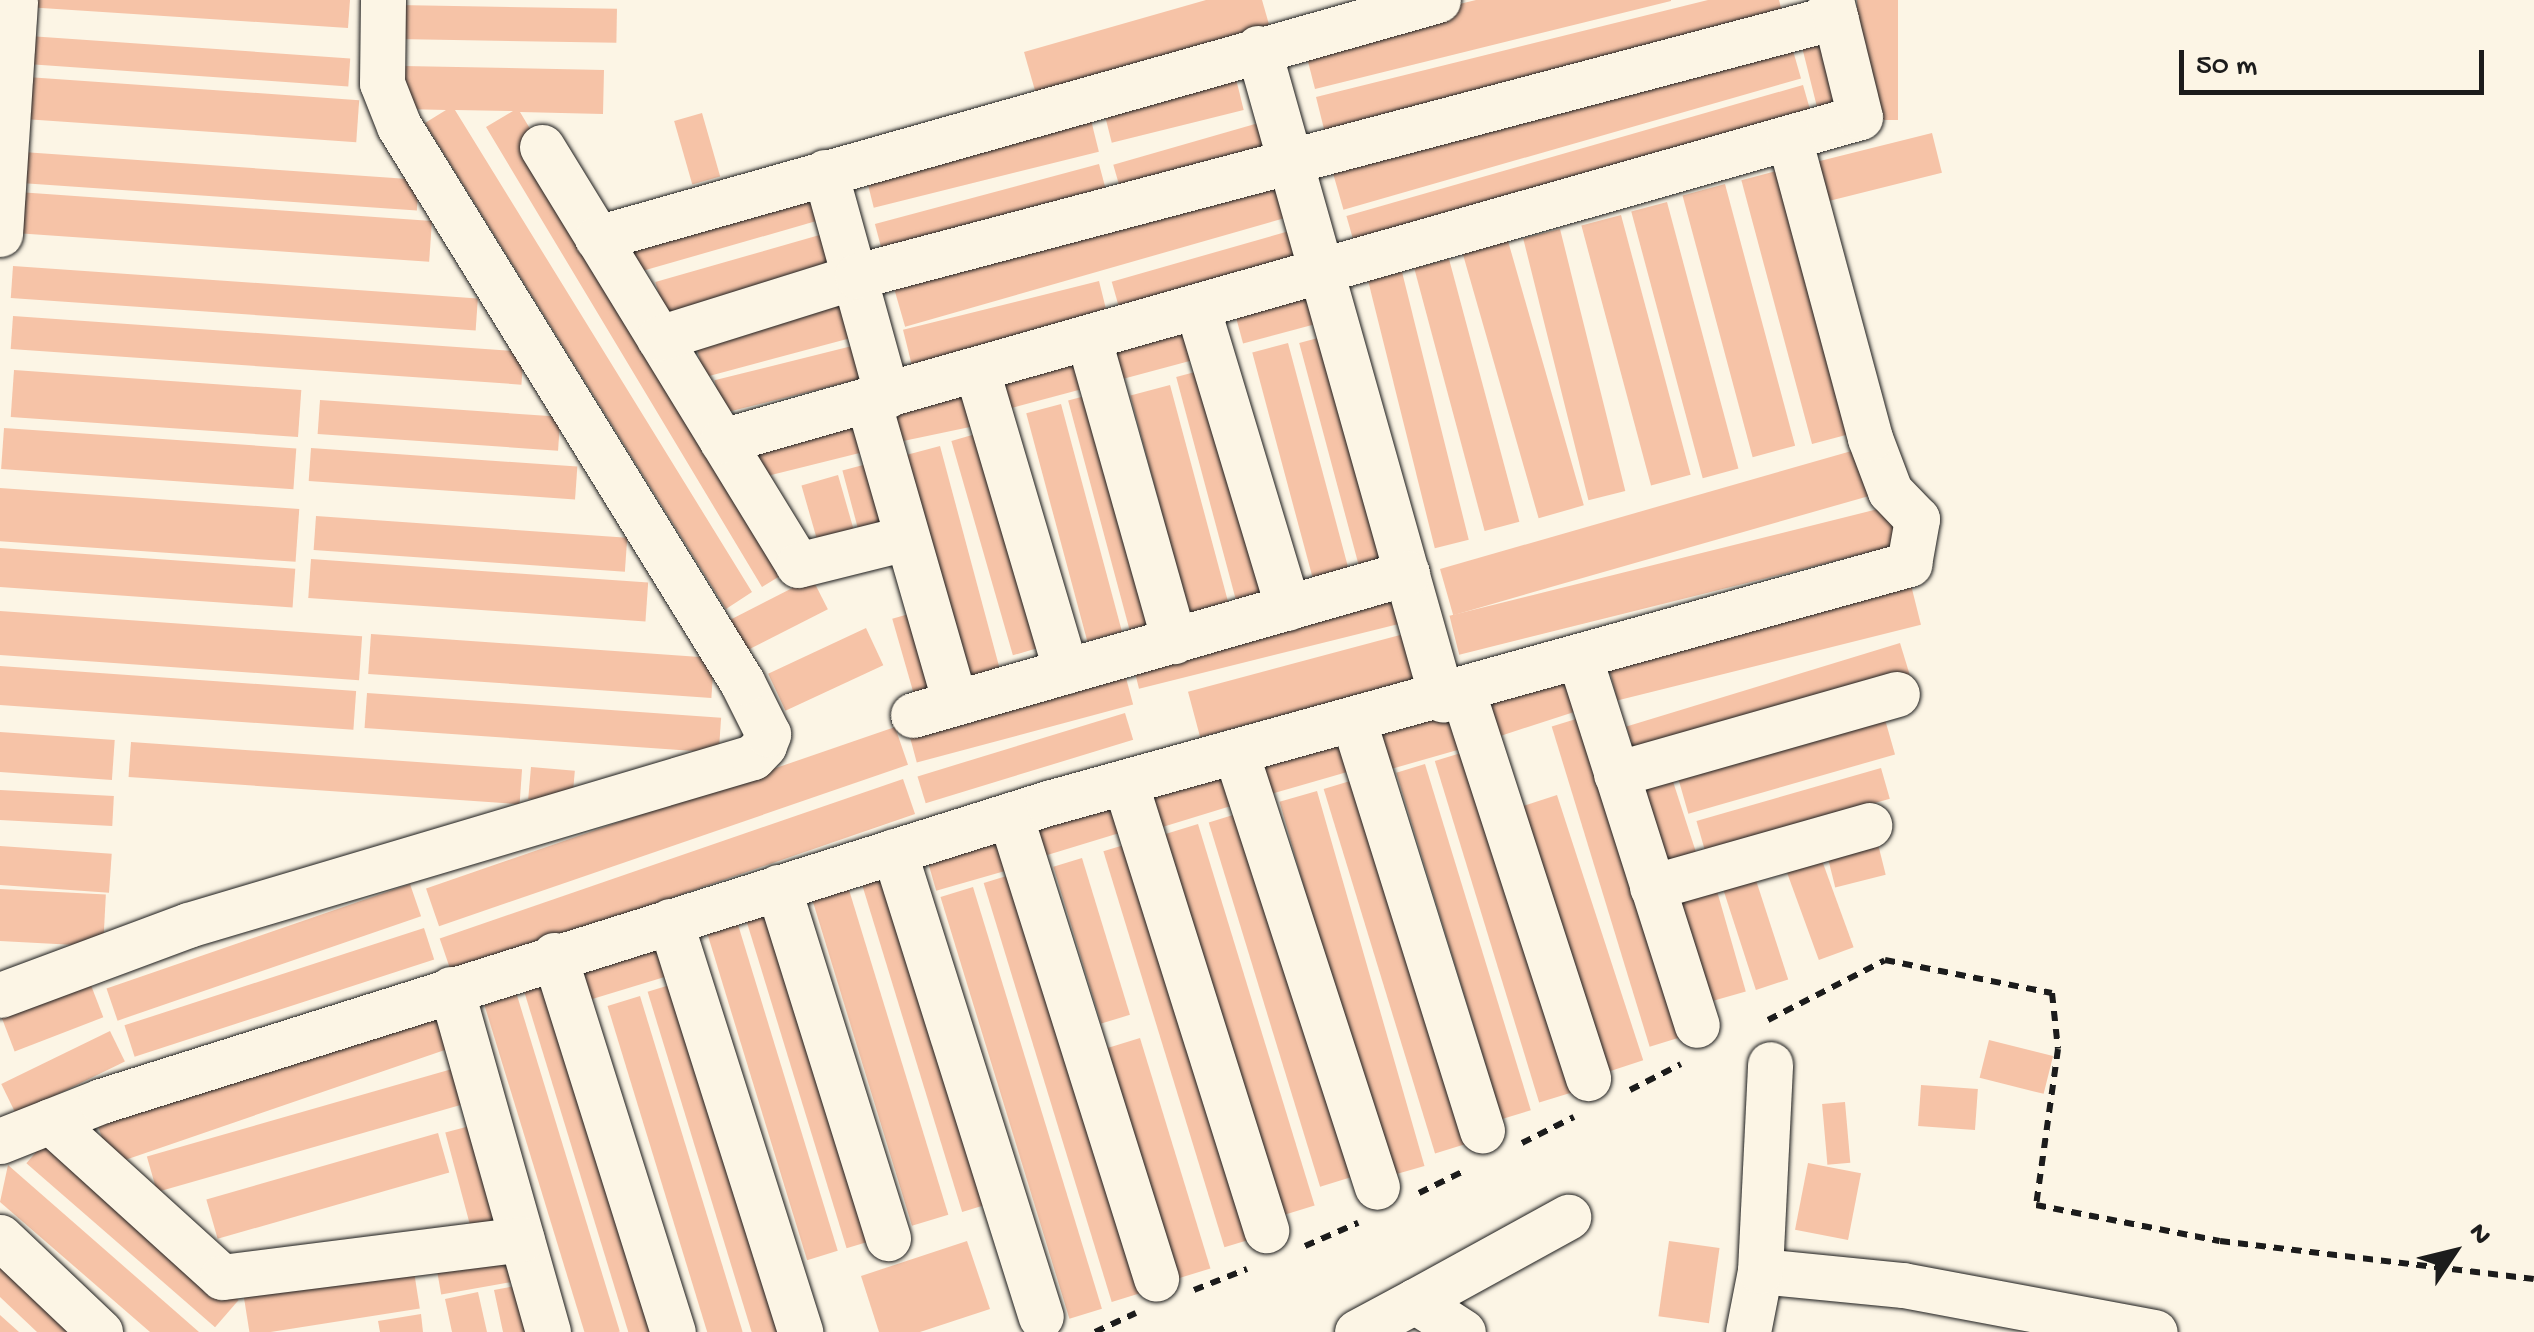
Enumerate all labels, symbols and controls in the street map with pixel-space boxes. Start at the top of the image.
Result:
scale bar [2184,30,2489,92]
text: 50 m [2196,50,2257,85]
north arrow [2404,1202,2504,1302]
text: N [2460,1218,2498,1251]

